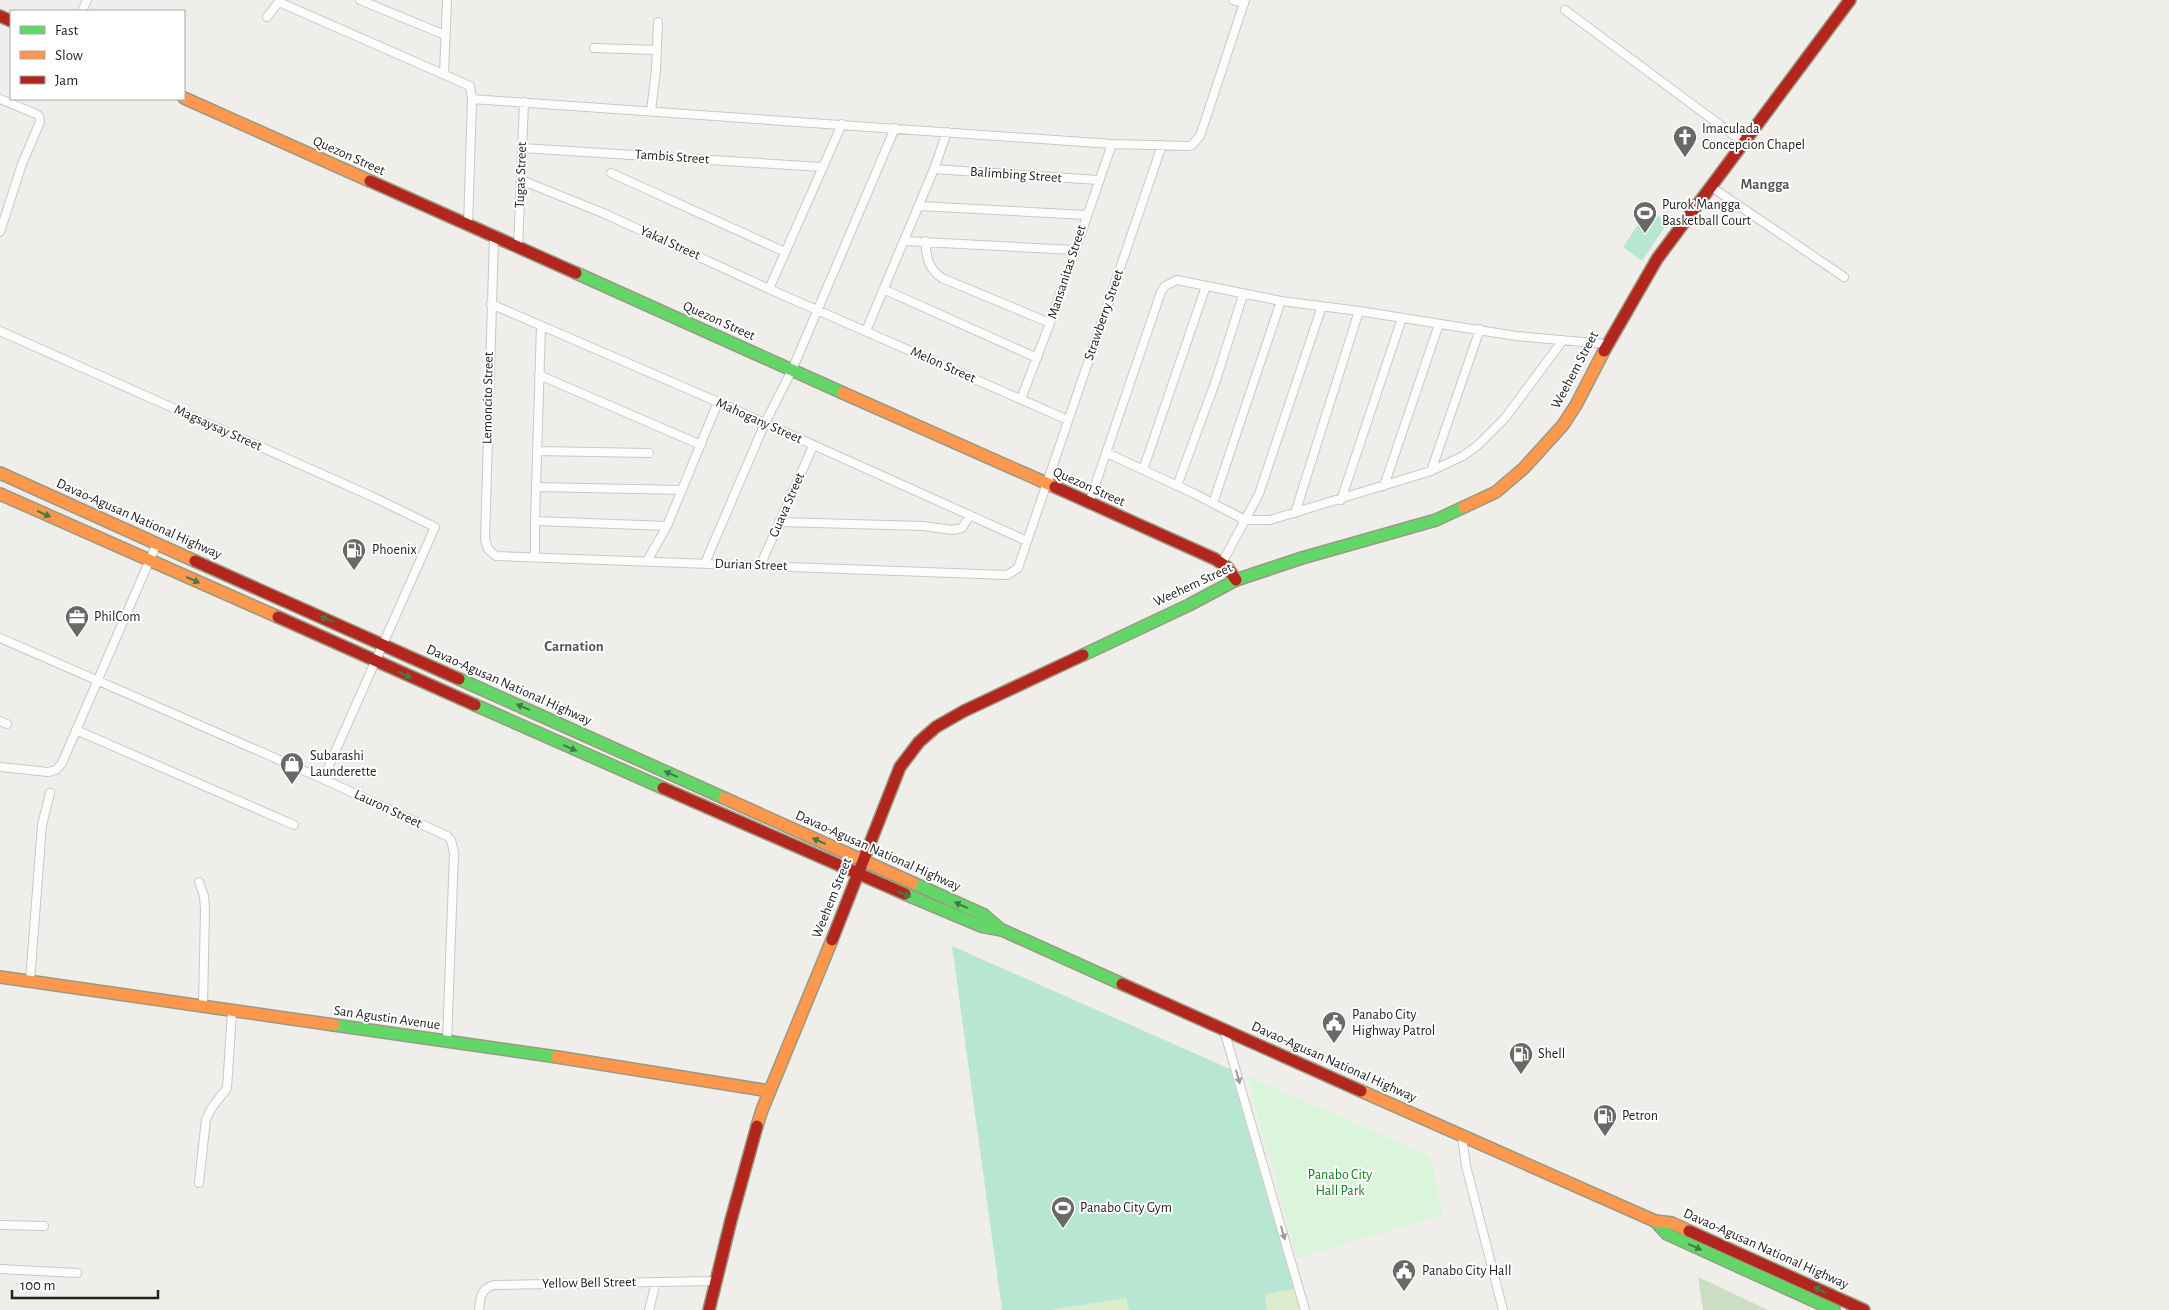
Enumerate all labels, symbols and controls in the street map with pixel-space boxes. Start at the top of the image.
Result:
legend [10,10,185,100]
text: Fast [55,23,79,38]
text: Slow [55,48,83,63]
text: Jam [55,73,78,88]
place label: Imaculada Concepcion Chapel [1702,122,1805,152]
church icon: Imaculada Concepcion Chapel [1672,124,1698,158]
street label: Quezon Street [311,134,388,178]
street label: Tugas Street [513,141,529,208]
street label: Tambis Street [634,147,710,167]
street label: Balimbing Street [970,165,1063,185]
district label: Mangga [1741,177,1789,192]
place label: Purok Mangga Basketball Court [1662,198,1752,228]
sports icon: Purok Mangga Basketball Court [1632,200,1658,234]
street label: Mansanitas Street [1045,223,1089,321]
street label: Yakal Street [638,224,703,263]
street label: Strawberry Street [1082,267,1126,362]
street label: Quezon Street [681,299,758,343]
street label: Weehem Street [1549,329,1601,411]
street label: Melon Street [908,344,978,386]
street label: Lemoncito Street [480,351,496,444]
street label: Mahogany Street [714,396,805,446]
street label: Magsaysay Street [172,402,264,454]
street label: Quezon Street [1051,465,1128,509]
street label: Guava Street [767,470,808,539]
street label: Davao-Agusan National Highway [54,476,224,562]
one-way arrow [37,509,52,518]
fuel station icon: Phoenix [341,537,367,571]
place label: Phoenix [372,543,417,557]
street label: Durian Street [714,557,788,573]
street label: Weehem Street [1152,560,1235,609]
one-way arrow [186,576,200,584]
office icon: PhilCom [64,604,90,638]
place label: PhilCom [94,610,140,624]
one-way arrow [320,615,334,623]
district label: Carnation [544,639,604,654]
street label: Davao-Agusan National Highway [424,642,594,728]
one-way arrow [398,671,412,679]
one-way arrow [516,703,530,711]
one-way arrow [563,744,577,752]
place label: Subarashi Launderette [310,749,376,779]
shop icon: Subarashi Launderette [279,751,305,785]
one-way arrow [664,770,678,778]
street label: Lauron Street [352,787,425,831]
street label: Davao-Agusan National Highway [793,808,963,894]
one-way arrow [812,836,826,844]
street label: Weehem Street [810,855,855,940]
one-way arrow [897,890,911,898]
one-way arrow [954,900,968,908]
street label: San Agustin Avenue [333,1004,441,1032]
place label: Panabo City Highway Patrol [1352,1008,1435,1038]
public building icon: Panabo City Highway Patrol [1321,1010,1347,1044]
street label: Davao-Agusan National Highway [1249,1019,1419,1105]
fuel station icon: Shell [1508,1041,1534,1075]
place label: Shell [1538,1047,1565,1061]
one-way arrow [1234,1070,1242,1085]
fuel station icon: Petron [1592,1103,1618,1137]
place label: Petron [1622,1109,1658,1123]
park label: Panabo City Hall Park [1308,1168,1372,1198]
sports icon: Panabo City Gym [1050,1195,1076,1229]
place label: Panabo City Gym [1080,1201,1172,1215]
street label: Davao-Agusan National Highway [1681,1206,1851,1292]
one-way arrow [1279,1226,1287,1241]
one-way arrow [1688,1243,1702,1251]
public building icon: Panabo City Hall [1391,1258,1417,1292]
place label: Panabo City Hall [1422,1264,1511,1278]
scale bar [12,1268,159,1300]
street label: Yellow Bell Street [542,1275,637,1291]
text: 100 m [20,1278,55,1293]
one-way arrow [1813,1285,1827,1293]

